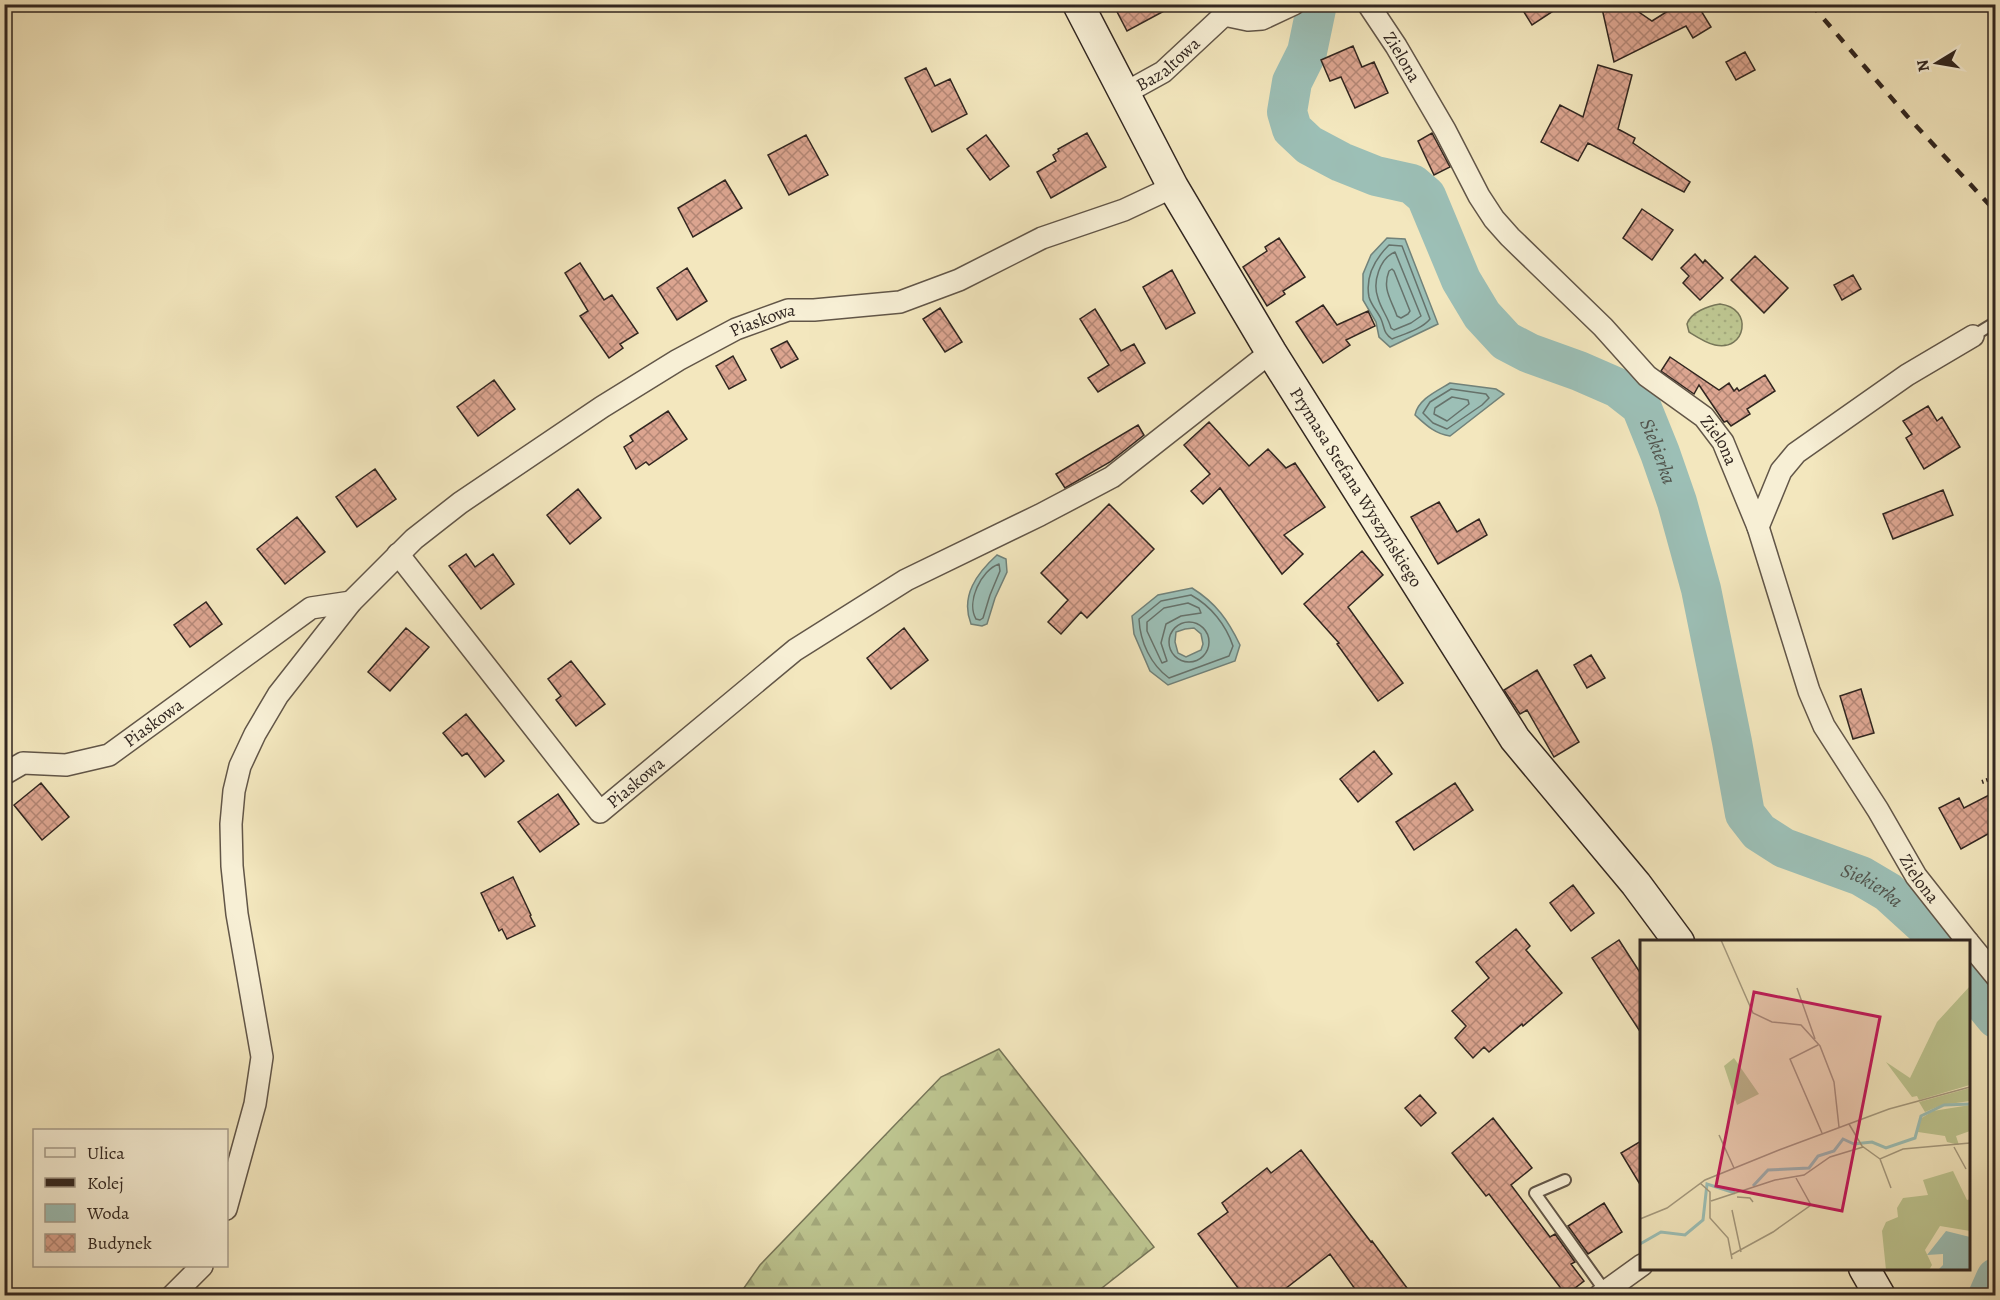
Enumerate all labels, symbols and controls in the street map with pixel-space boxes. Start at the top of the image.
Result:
street label: Zielona [1378,27,1427,87]
street label: Bazaltowa [1132,31,1206,97]
north arrow [1907,33,1967,93]
text: N [1911,58,1935,73]
street label: Piaskowa [725,298,796,342]
street label: Prymasa Stefana Wyszyńskiego [1284,383,1428,592]
street label: Zielona [1695,410,1744,469]
water label: Siekierka [1634,414,1683,488]
street label: Piaskowa [119,692,189,753]
street label: Piaskowa [602,751,670,814]
street label: Zielona [1894,849,1945,909]
water label: Siekierka [1837,856,1909,913]
inset map [1640,940,1970,1270]
legend [33,1129,228,1267]
text: Ulica [87,1141,125,1165]
text: Kolej [87,1171,124,1195]
text: Woda [86,1201,130,1225]
text: Budynek [87,1231,152,1255]

